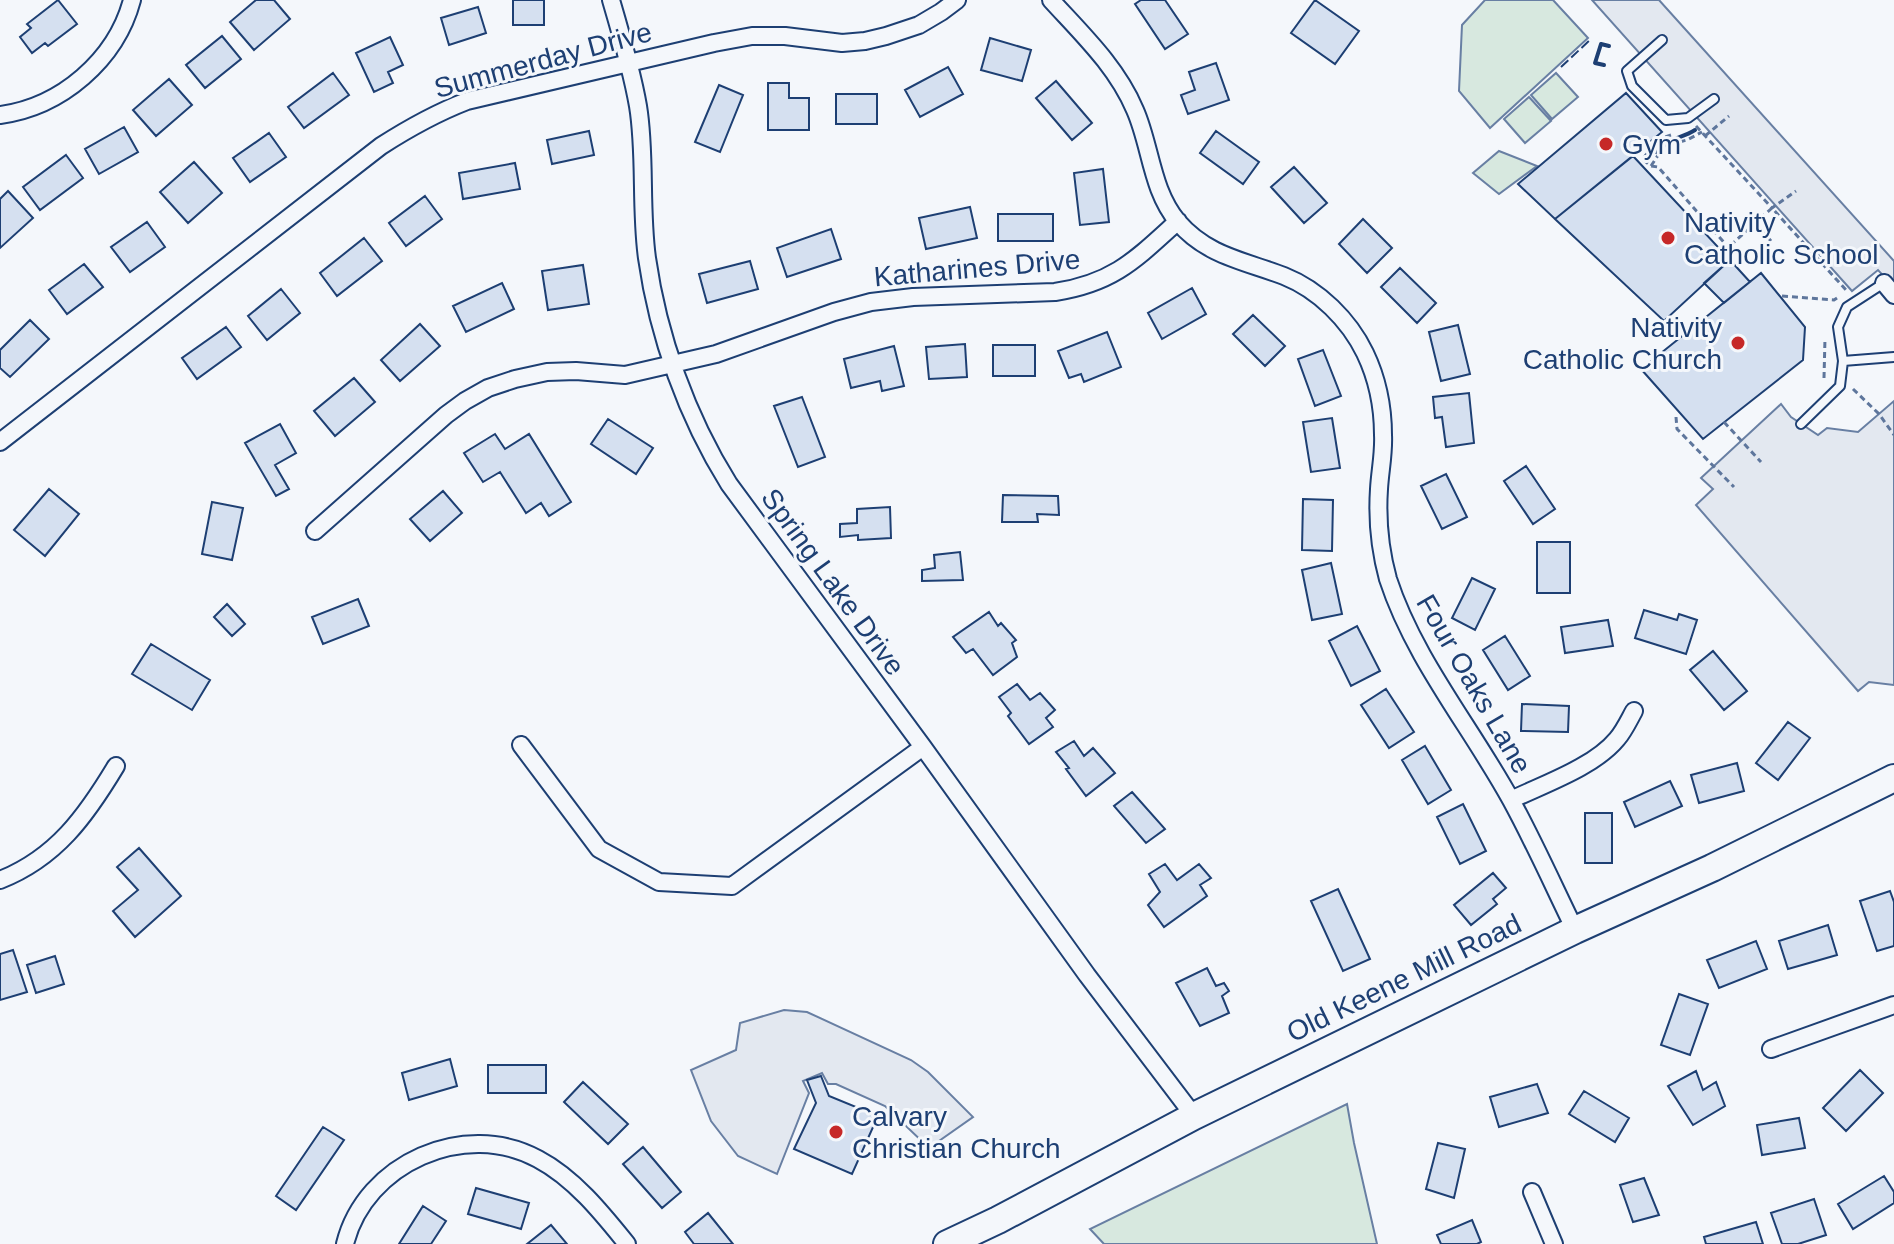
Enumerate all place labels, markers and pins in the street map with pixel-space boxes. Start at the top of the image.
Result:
place label: Gym [1622,129,1681,160]
marker: Gym [1597,135,1615,153]
place label: Nativity Catholic School [1684,207,1879,270]
marker: Nativity Catholic School [1659,229,1677,247]
place label: Nativity Catholic Church [1523,312,1722,375]
marker: Nativity Catholic Church [1729,334,1747,352]
place label: Calvary Christian Church [852,1101,1061,1164]
marker: Calvary Christian Church [827,1123,845,1141]

